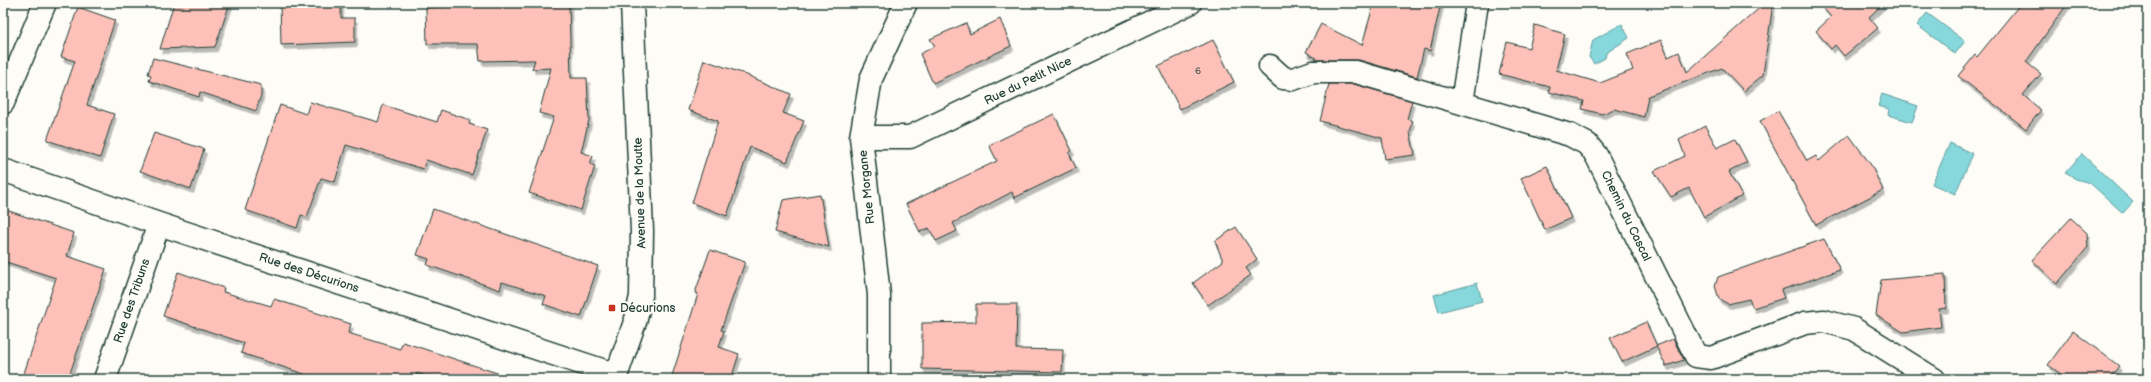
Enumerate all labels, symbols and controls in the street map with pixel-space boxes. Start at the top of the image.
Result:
street label: Rue du Petit Nice [982,53,1074,109]
house number: 6 [1195,65,1201,77]
street label: Avenue de la Moutte [631,137,649,249]
street label: Rue Morgane [856,149,878,225]
street label: Chemin du Cascal [1598,168,1654,264]
street label: Rue des Décurions [257,250,361,296]
street label: Rue des Tribuns [111,257,153,345]
place label: Décurions [620,301,676,316]
marker: Décurions [607,303,617,313]

